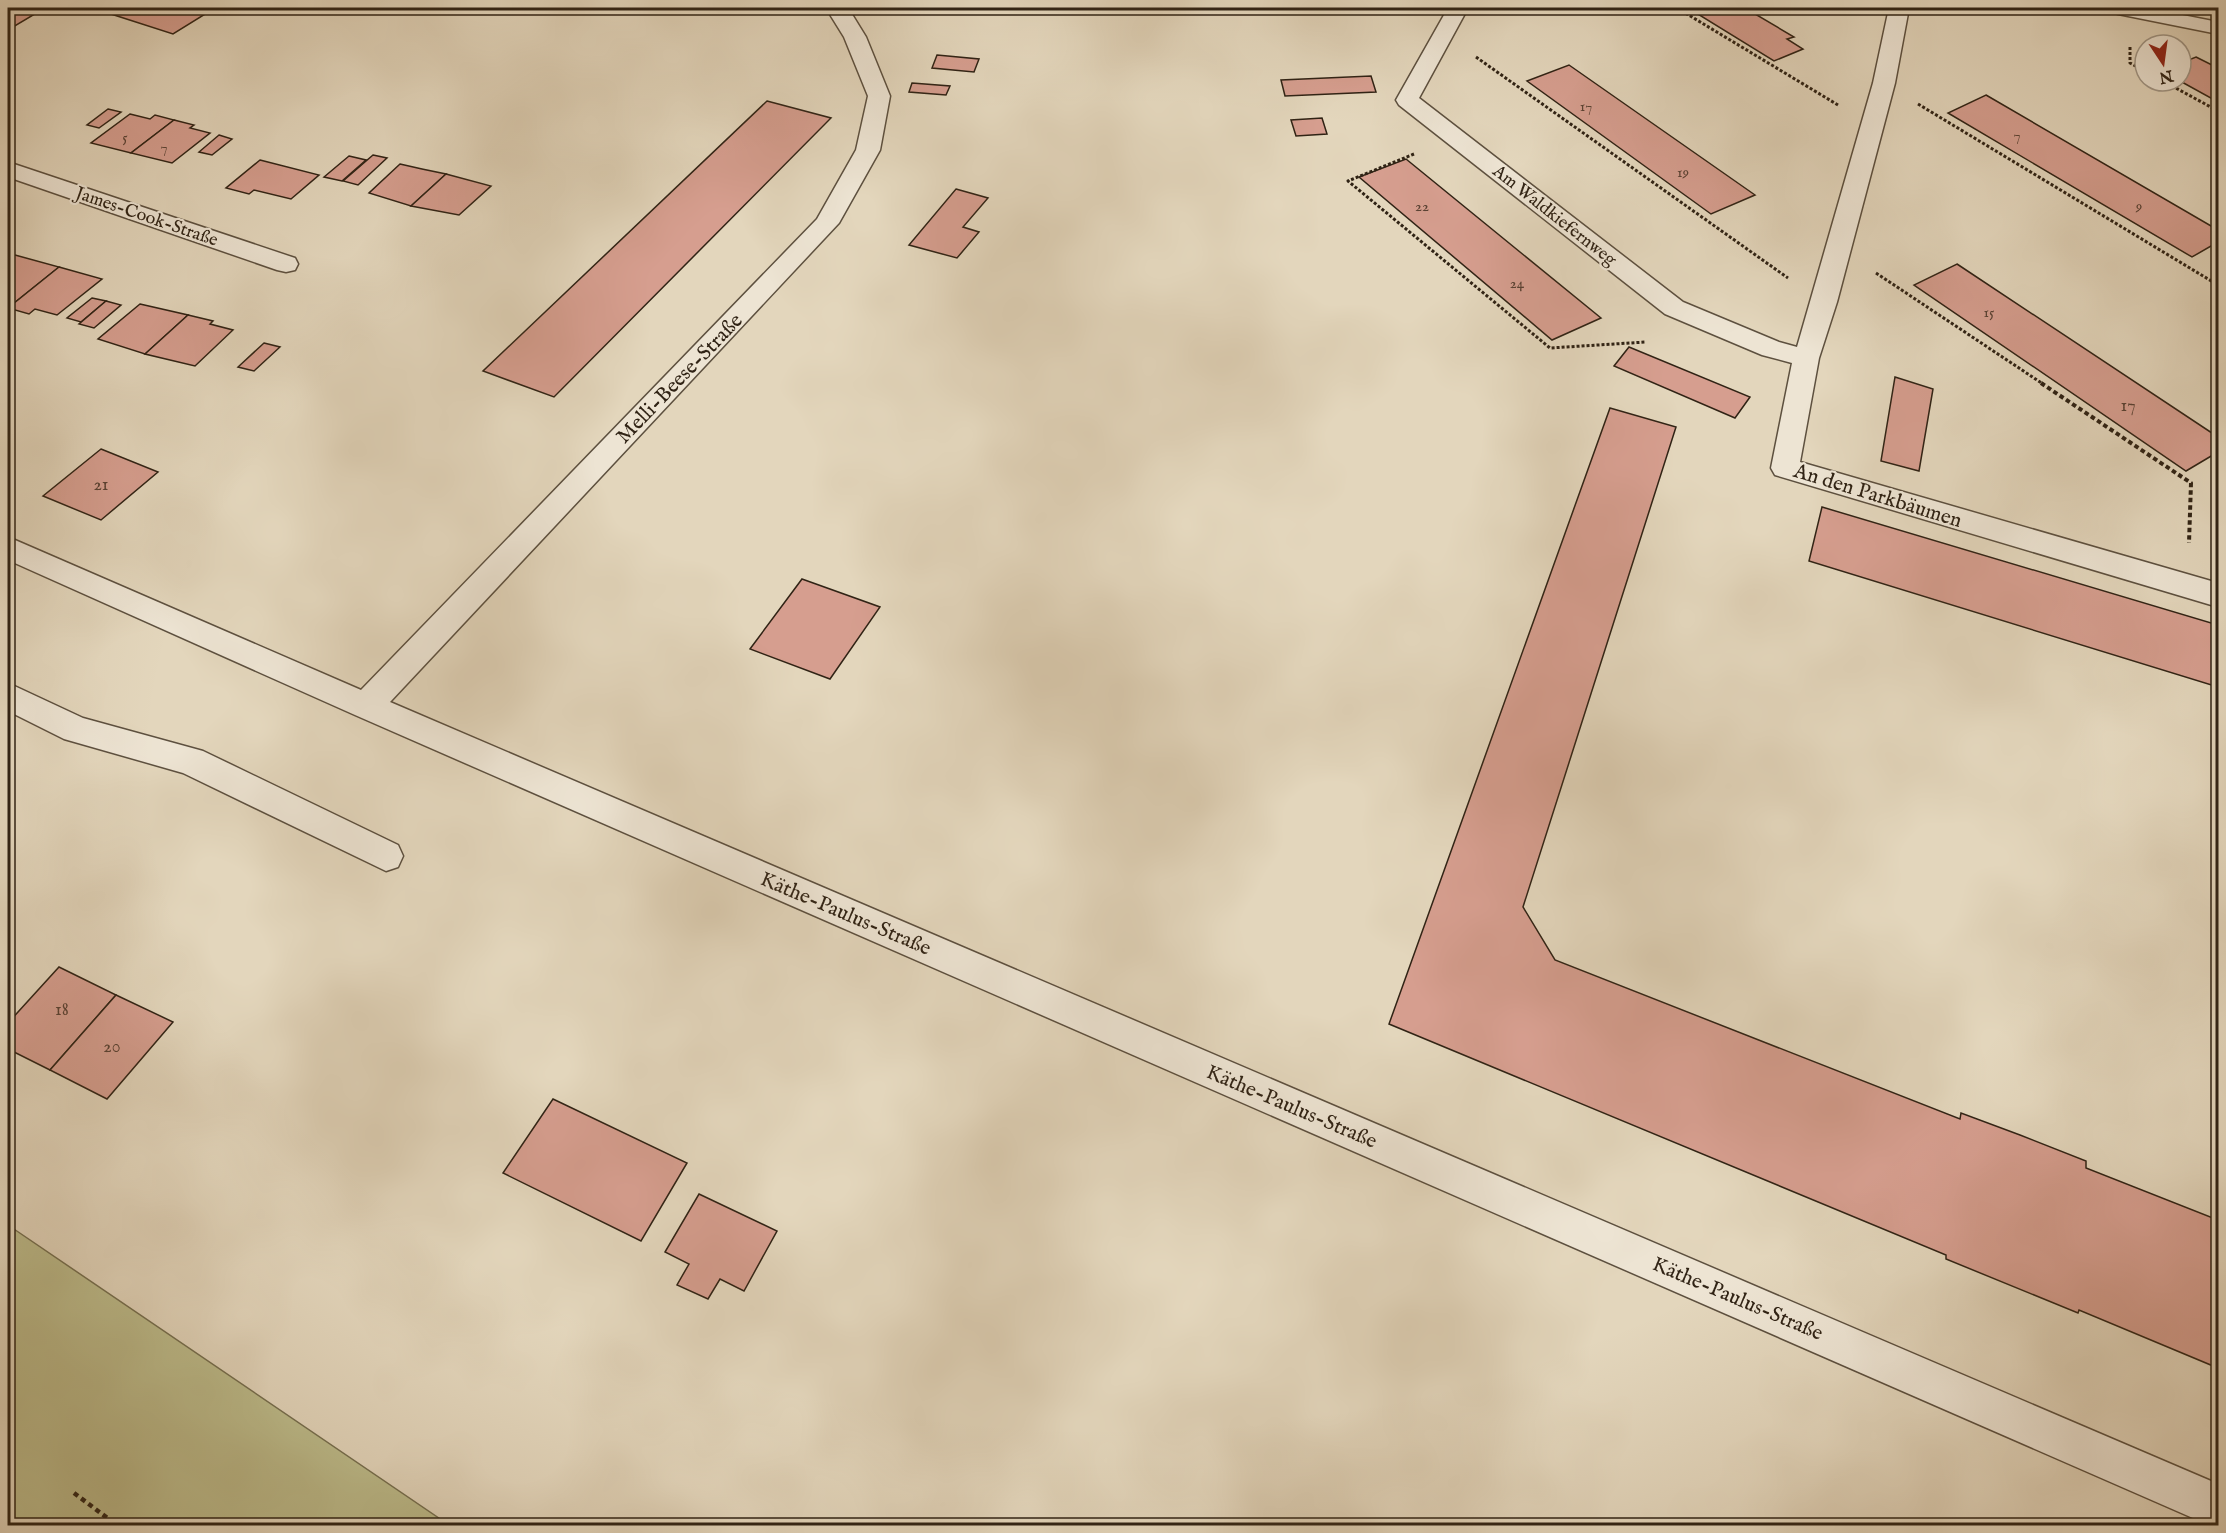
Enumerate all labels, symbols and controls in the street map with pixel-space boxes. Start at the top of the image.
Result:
north arrow [2133,33,2193,93]
text: N [2157,64,2176,87]
house number: 17 [1580,97,1592,116]
house number: 7 [2013,126,2021,145]
house number: 5 [122,128,128,147]
house number: 7 [160,138,168,157]
street label: Am Waldkiefernweg [1487,160,1621,272]
house number: 19 [1677,163,1689,182]
street label: James-Cook-Straße [70,182,221,253]
house number: 22 [1415,197,1429,216]
house number: 9 [2135,197,2142,216]
house number: 24 [1510,274,1525,293]
house number: 15 [1983,303,1995,322]
street label: Melli-Beese-Straße [611,308,750,450]
house number: 17 [2120,395,2136,418]
street label: An den Parkbäumen [1789,458,1965,535]
house number: 21 [93,474,109,497]
street label: Käthe-Paulus-Straße [756,866,935,963]
house number: 18 [55,999,69,1022]
house number: 20 [103,1036,121,1059]
street label: Käthe-Paulus-Straße [1202,1059,1381,1156]
street label: Käthe-Paulus-Straße [1648,1251,1827,1348]

